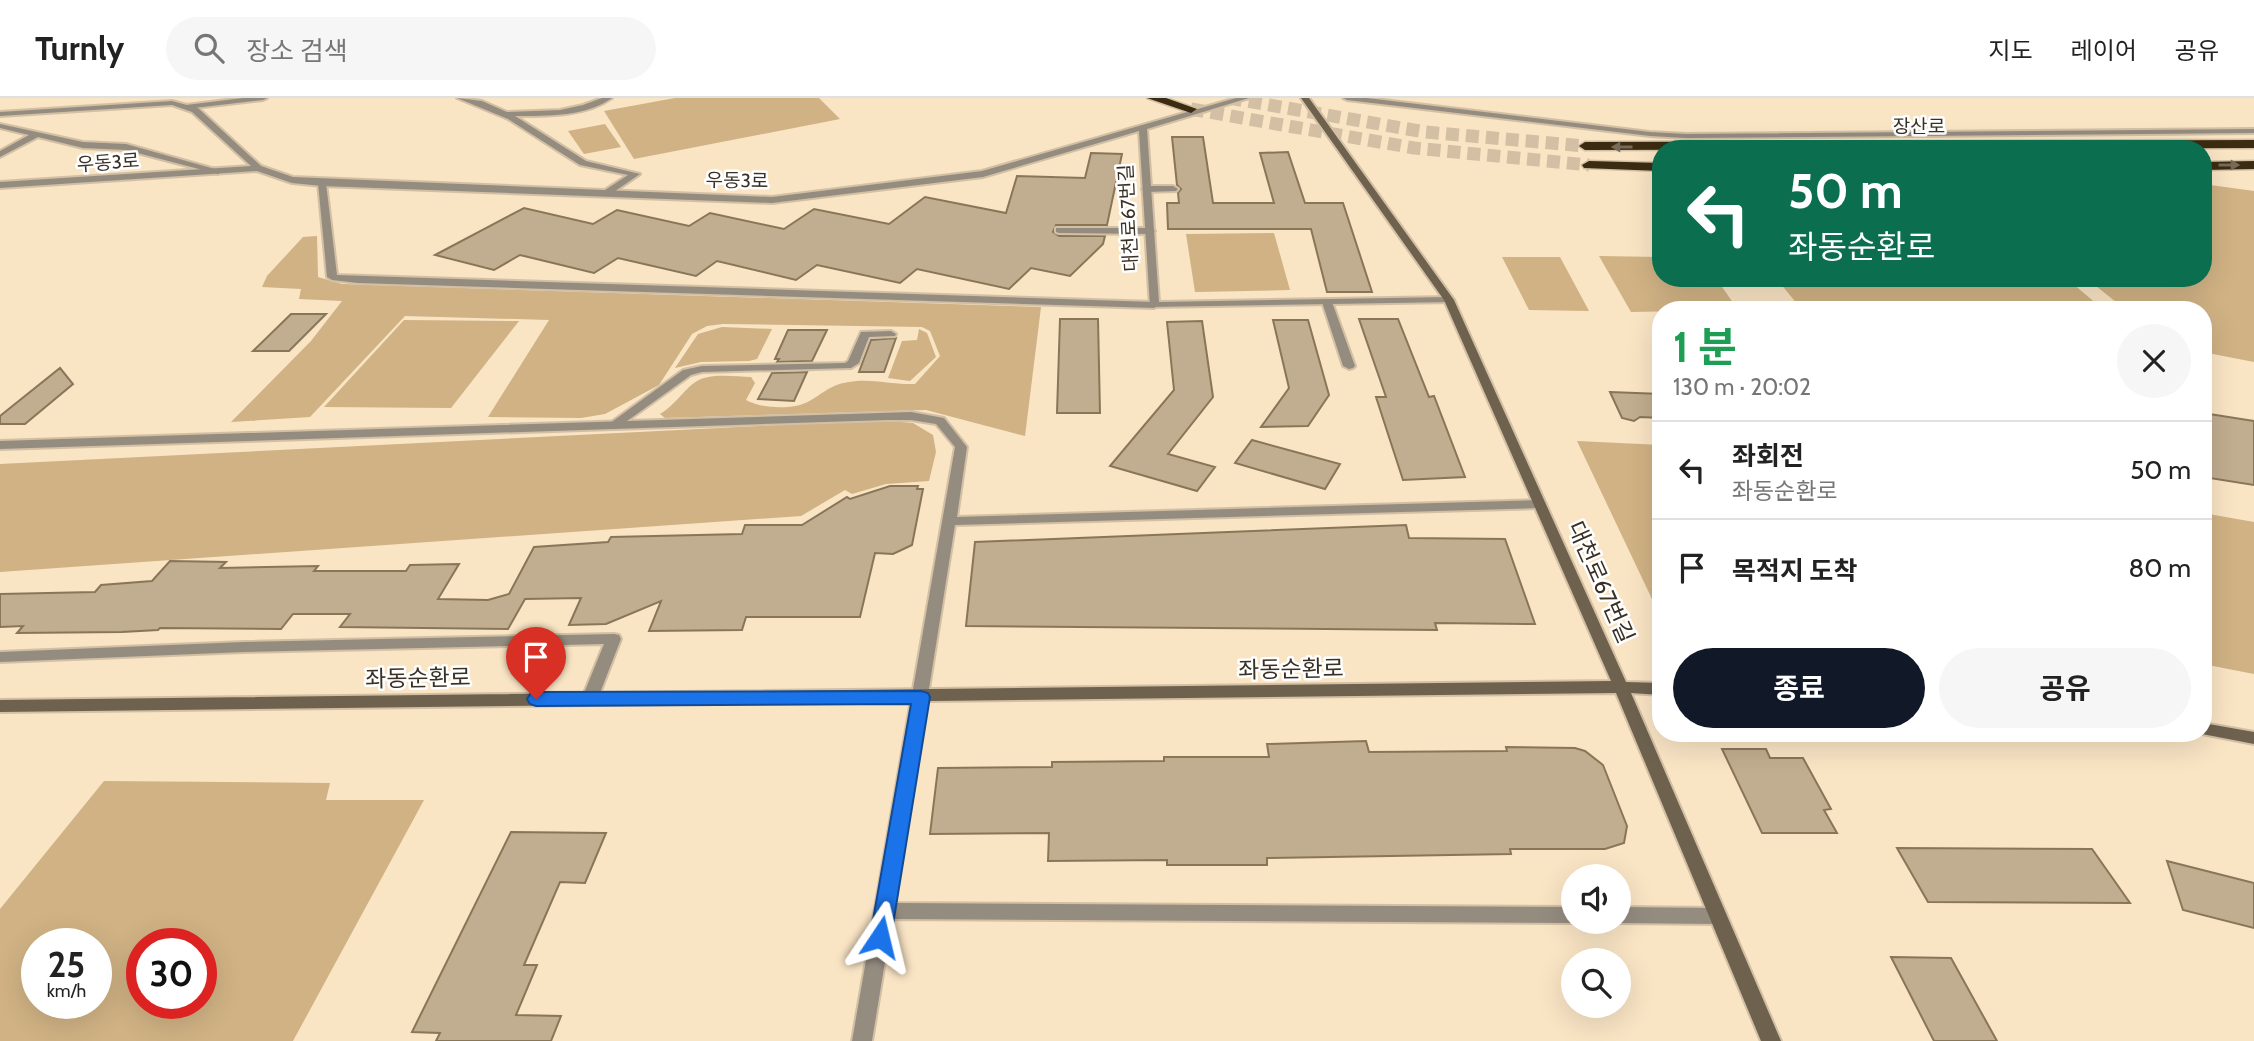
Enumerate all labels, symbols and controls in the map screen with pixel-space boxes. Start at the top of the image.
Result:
search box [166,17,656,80]
text: Turnly [35,28,124,68]
icon: search [190,29,228,67]
text: 장소 검색 [246,35,348,67]
text: 지도 [1988,36,2033,65]
text: 레이어 [2071,36,2137,65]
text: 공유 [2175,36,2219,65]
street label: 장산로 [1893,115,1945,138]
one-way arrow [1611,141,1633,153]
street label: 우동3로 [76,149,140,176]
one-way arrow [2218,160,2240,171]
text: 50 m [1788,161,1903,220]
street label: 대천로67번길 [1114,164,1143,272]
street label: 우동3로 [705,168,769,193]
icon: left [1673,168,1764,259]
text: 좌동순환로 [1788,227,1935,266]
text: 1 분 [1673,321,1737,373]
button: close [2117,324,2191,398]
text: 130 m · 20:02 [1673,373,1811,401]
text: 좌회전 [1732,440,1804,472]
icon: left [1673,451,1711,489]
text: 50 m [2130,454,2191,486]
text: 좌동순환로 [1732,477,1838,505]
street label: 대천로67번길 [1562,517,1640,647]
icon: arrive [1673,549,1711,587]
text: 80 m [2128,552,2191,584]
text: 목적지 도착 [1732,555,1857,587]
pin [506,627,566,699]
icon: arrive [517,638,555,676]
button: 종료 [1673,648,1925,728]
button: 공유 [1939,648,2191,728]
street label: 좌동순환로 [1238,654,1344,684]
street label: 좌동순환로 [365,663,471,693]
map controls [1561,864,1631,1018]
button: sound [1561,864,1631,934]
position arrow [843,900,917,974]
speed limit sign: 30 [126,928,217,1019]
text: 25 [48,943,85,986]
button: search [1561,948,1631,1018]
text: km/h [47,980,86,1002]

